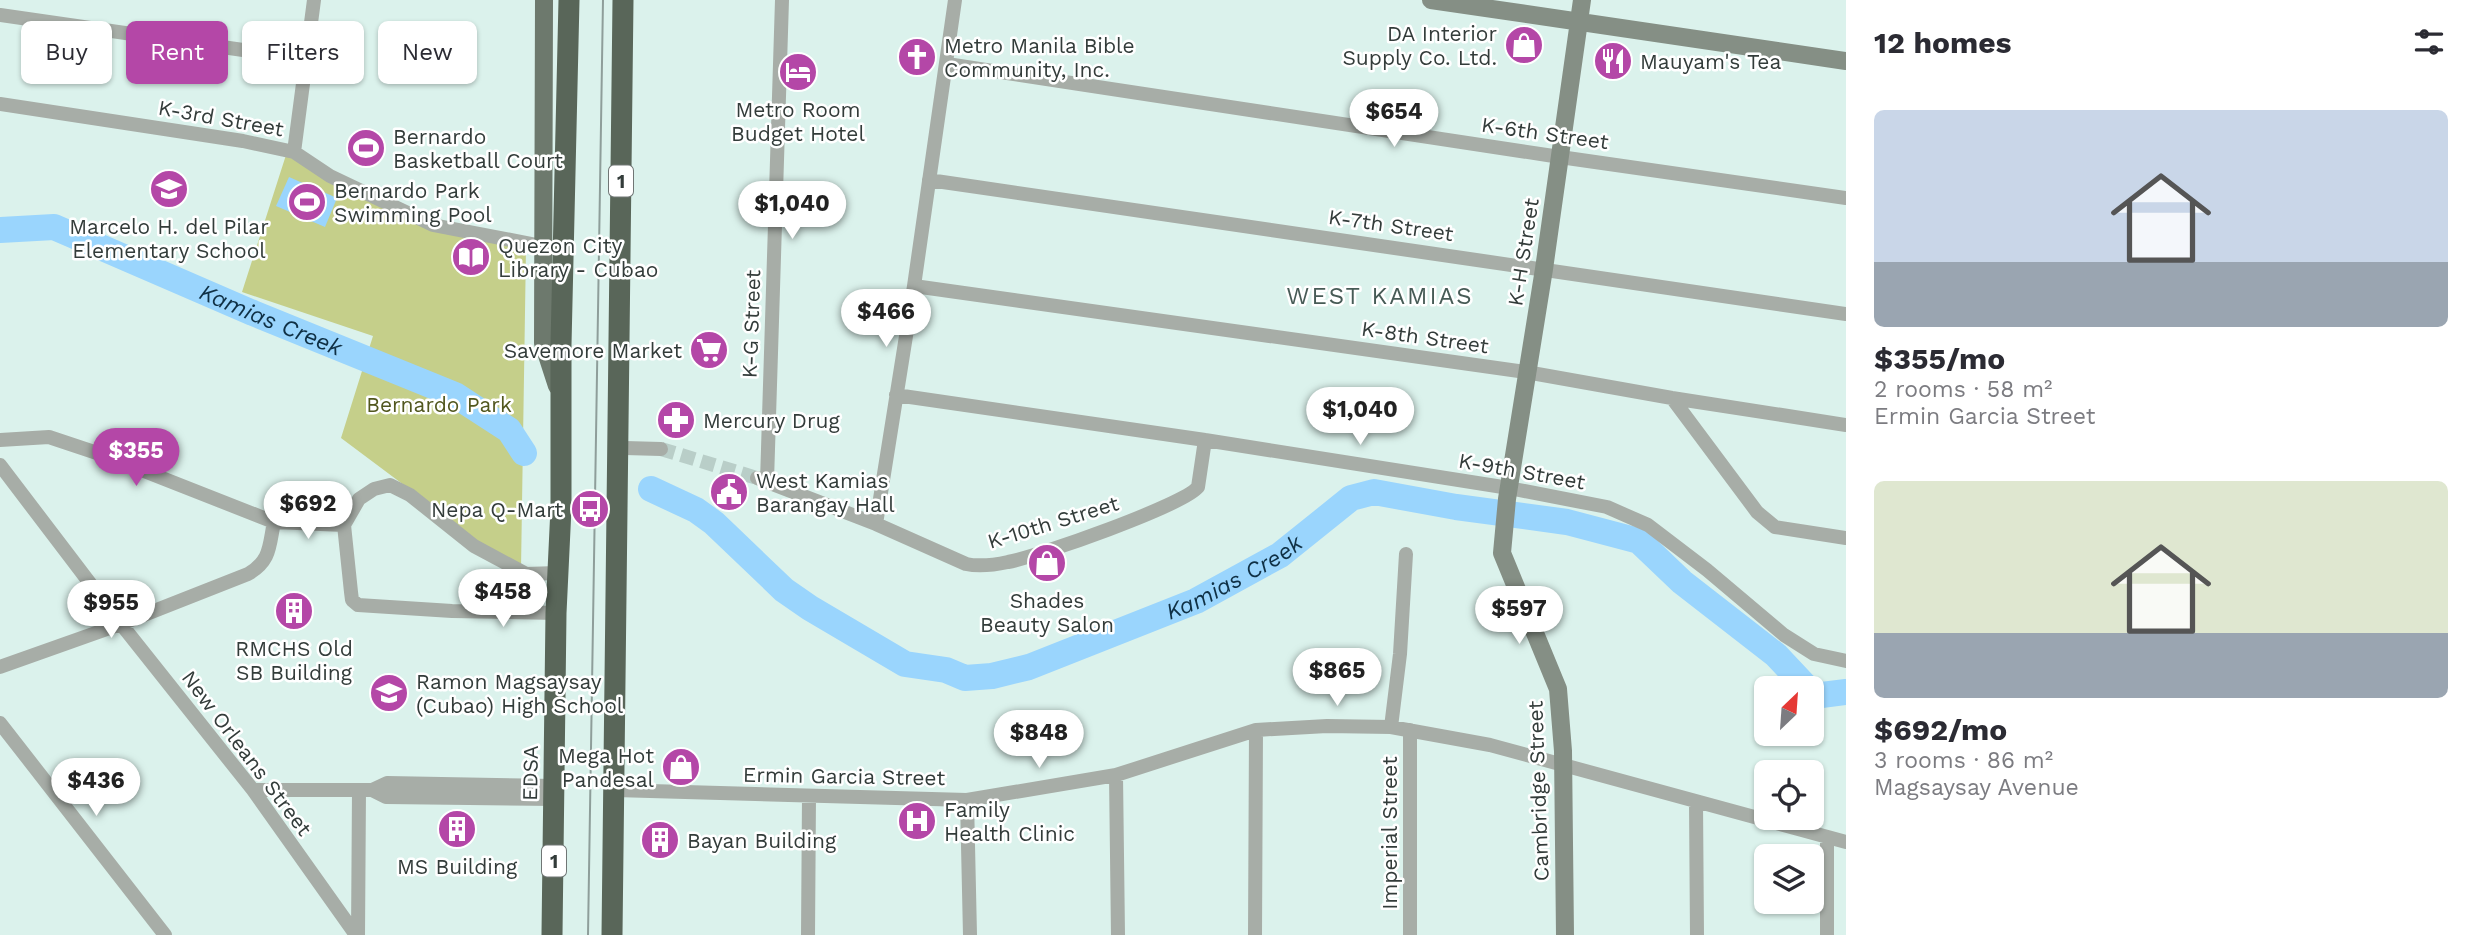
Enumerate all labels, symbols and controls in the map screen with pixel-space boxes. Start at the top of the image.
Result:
chip: Buy [21,21,112,84]
chip: Rent [126,21,228,84]
chip: Filters [242,21,364,84]
chip: New [378,21,477,84]
place label: DA Interior Supply Co. Ltd. [1342,21,1497,70]
icon: filters [2410,23,2448,61]
shop icon: DA Interior Supply Co. Ltd. [1503,24,1545,66]
text: 12 homes [1874,25,2012,60]
place label: Metro Manila Bible Community, Inc. [944,33,1135,82]
church icon: Metro Manila Bible Community, Inc. [896,36,938,78]
restaurant icon: Mauyam's Tea [1592,40,1634,82]
place label: Mauyam's Tea [1640,49,1781,74]
hotel icon: Metro Room Budget Hotel [777,51,819,93]
pin: $654 [1353,90,1435,149]
street label: K-3rd Street [156,95,286,141]
place label: Metro Room Budget Hotel [731,97,865,146]
text: $654 [1365,98,1423,125]
street label: K-6th Street [1480,112,1610,154]
place label: Bernardo Basketball Court [393,124,563,173]
sports icon: Bernardo Basketball Court [345,127,387,169]
icon: home [2098,155,2224,281]
road number: 1 [609,166,633,196]
school or university icon: Marcelo H. del Pilar Elementary School [148,168,190,210]
place label: Bernardo Park Swimming Pool [334,178,492,227]
sports icon: Bernardo Park Swimming Pool [286,181,328,223]
pin: $1,040 [735,182,849,241]
text: $1,040 [754,190,830,217]
street label: K-H Street [1502,196,1544,308]
street label: K-7th Street [1327,204,1455,246]
place label: Marcelo H. del Pilar Elementary School [69,214,269,263]
place label: Quezon City Library - Cubao [498,233,658,282]
library icon: Quezon City Library - Cubao [450,236,492,278]
street label: K-G Street [737,269,765,379]
water label: Kamias Creek [196,278,347,362]
district label: WEST KAMIAS [1286,282,1474,310]
pin: $466 [845,290,927,349]
text: $466 [857,298,915,325]
street label: K-8th Street [1360,316,1490,358]
supermarket icon: Savemore Market [688,329,730,371]
place label: Savemore Market [504,338,682,363]
text: $355/mo [1874,341,2005,376]
text: 2 rooms · 58 m² [1874,376,2053,403]
pin: $1,040 [1303,388,1417,447]
park label: Bernardo Park [366,392,512,417]
text: $1,040 [1322,396,1398,423]
pharmacy icon: Mercury Drug [655,399,697,441]
text: Ermin Garcia Street [1874,403,2095,430]
place label: Mercury Drug [703,408,840,433]
pin: $355 [95,428,177,488]
text: $355 [108,437,164,464]
street label: K-9th Street [1457,448,1587,494]
place label: West Kamias Barangay Hall [756,468,895,517]
public building icon: West Kamias Barangay Hall [708,471,750,513]
pin: $692 [267,482,349,541]
bus stop icon: Nepa Q-Mart [569,488,611,530]
text: $692 [280,490,336,517]
street label: K-10th Street [984,490,1122,554]
place label: Nepa Q-Mart [431,497,563,522]
icon: home [2098,526,2224,652]
water label: Kamias Creek [1162,528,1309,625]
shop icon: Shades Beauty Salon [1026,542,1068,584]
pin: $458 [462,570,544,629]
text: $458 [474,578,532,605]
pin: $955 [70,580,152,640]
pin: $597 [1478,586,1560,646]
place label: Shades Beauty Salon [980,588,1114,637]
text: $955 [83,589,139,616]
building icon: RMCHS Old SB Building [273,590,315,632]
text: $597 [1491,595,1547,622]
place label: RMCHS Old SB Building [235,636,353,685]
pin: $865 [1296,648,1378,708]
text: $865 [1309,657,1365,684]
street label: New Orleans Street [177,665,317,841]
place label: Ramon Magsaysay (Cubao) High School [416,669,624,718]
school or university icon: Ramon Magsaysay (Cubao) High School [368,672,410,714]
north arrow [1754,676,1824,746]
map controls [1754,676,1824,914]
street label: Cambridge Street [1522,700,1554,882]
pin: $848 [998,710,1080,770]
text: $692/mo [1874,712,2007,747]
text: $848 [1010,719,1068,746]
place label: Mega Hot Pandesal [558,743,655,792]
street label: EDSA [517,745,543,801]
shop icon: Mega Hot Pandesal [660,746,702,788]
text: 3 rooms · 86 m² [1874,747,2053,774]
street label: Imperial Street [1377,756,1402,910]
pin: $436 [55,758,137,818]
button: locate [1754,760,1824,830]
street label: Ermin Garcia Street [743,762,945,790]
text: $436 [67,767,125,794]
text: Magsaysay Avenue [1874,774,2079,801]
place label: Family Health Clinic [944,797,1075,846]
hospital icon: Family Health Clinic [896,800,938,842]
building icon: MS Building [436,808,478,850]
building icon: Bayan Building [639,819,681,861]
place label: Bayan Building [687,828,837,853]
button: layers [1754,844,1824,914]
road number: 1 [542,846,566,876]
place label: MS Building [397,854,518,879]

